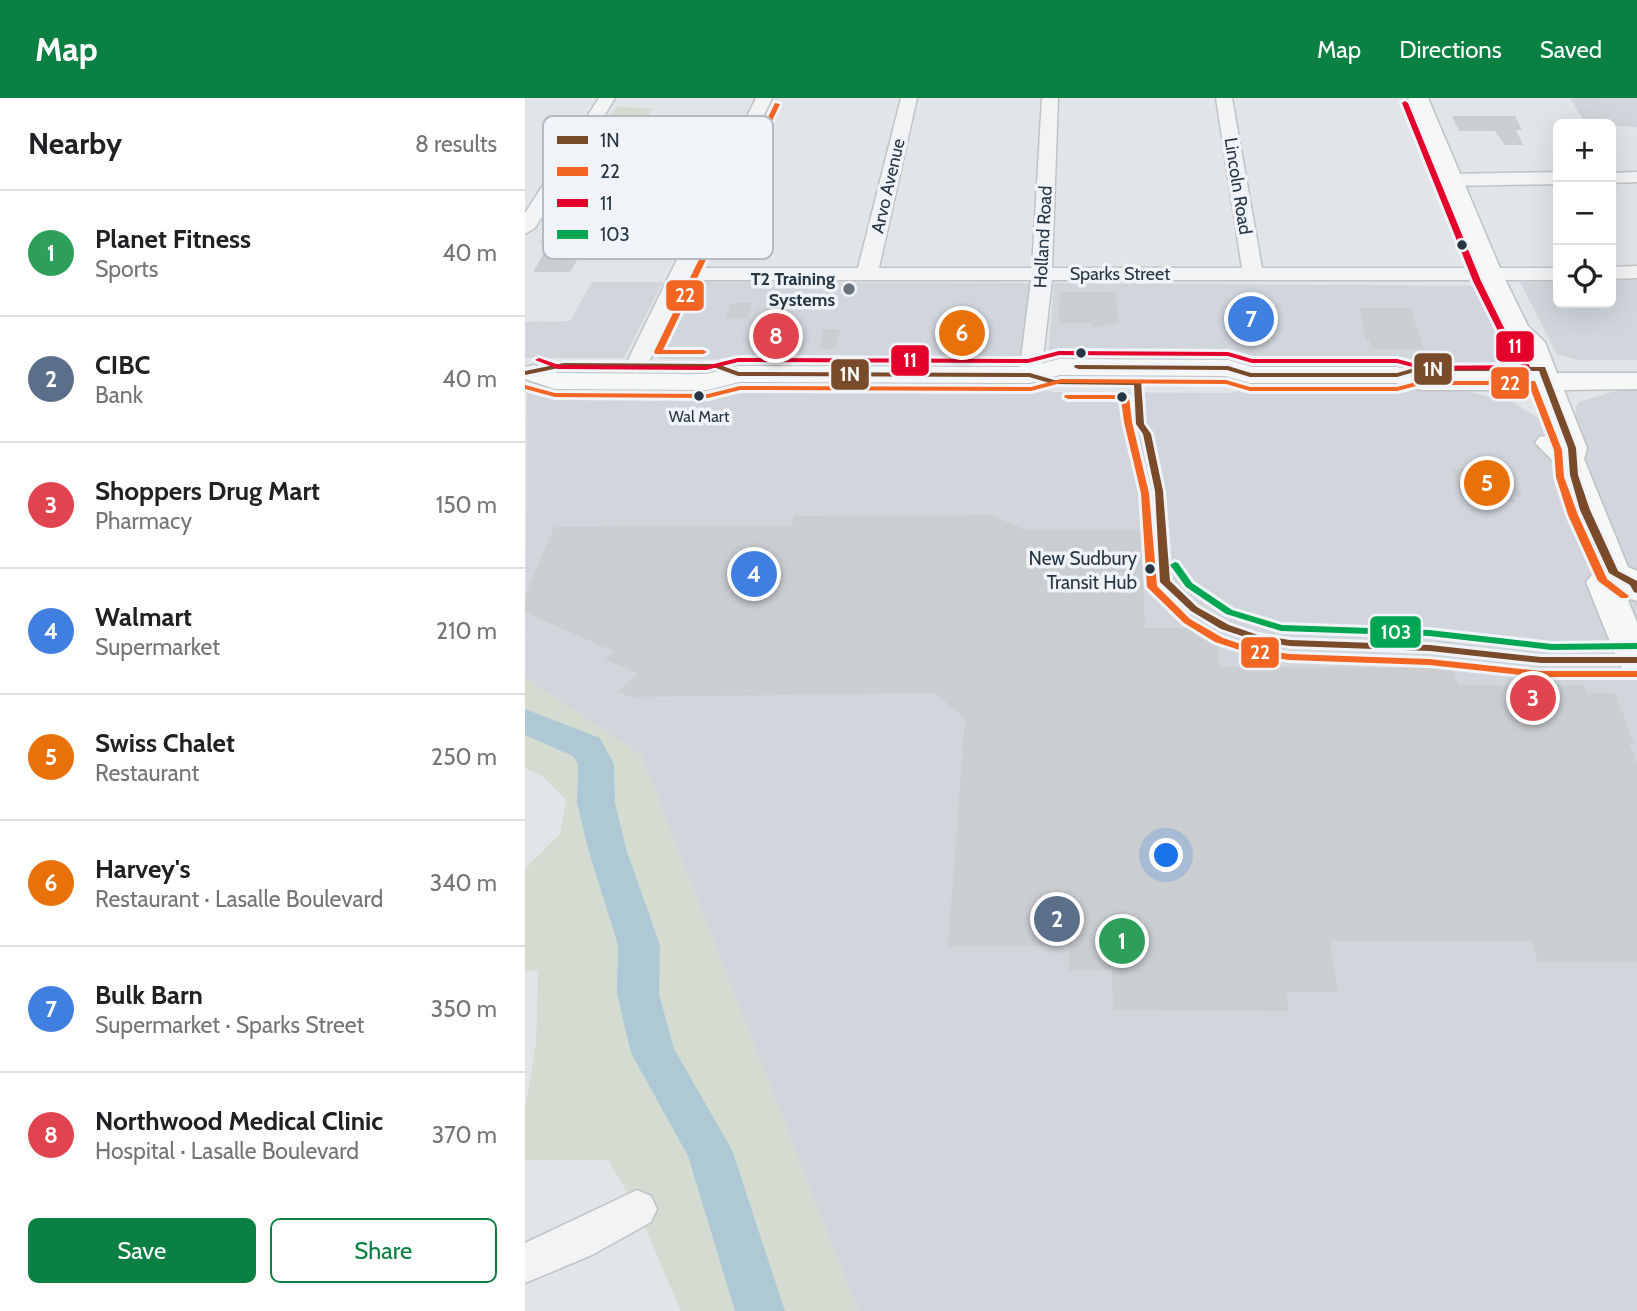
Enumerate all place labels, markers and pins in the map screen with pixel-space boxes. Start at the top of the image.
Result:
unlabelled marker [1455,238,1469,252]
place label: T2 Training Systems [751,268,835,311]
marker: T2 Training Systems [841,281,857,297]
pin: 7 [1228,293,1274,345]
pin: 6 [939,307,985,359]
pin: 8 [753,310,799,362]
unlabelled marker [1074,346,1088,360]
marker: Wal Mart [692,389,706,403]
unlabelled marker [1115,390,1129,404]
place label: Wal Mart [669,407,730,426]
pin: 5 [1464,457,1510,509]
place label: New Sudbury Transit Hub [1029,547,1137,594]
pin: 4 [731,548,777,600]
marker: New Sudbury Transit Hub [1143,562,1157,576]
pin: 3 [1510,672,1556,724]
pin: 2 [1034,893,1080,945]
pin: 1 [1099,915,1145,967]

